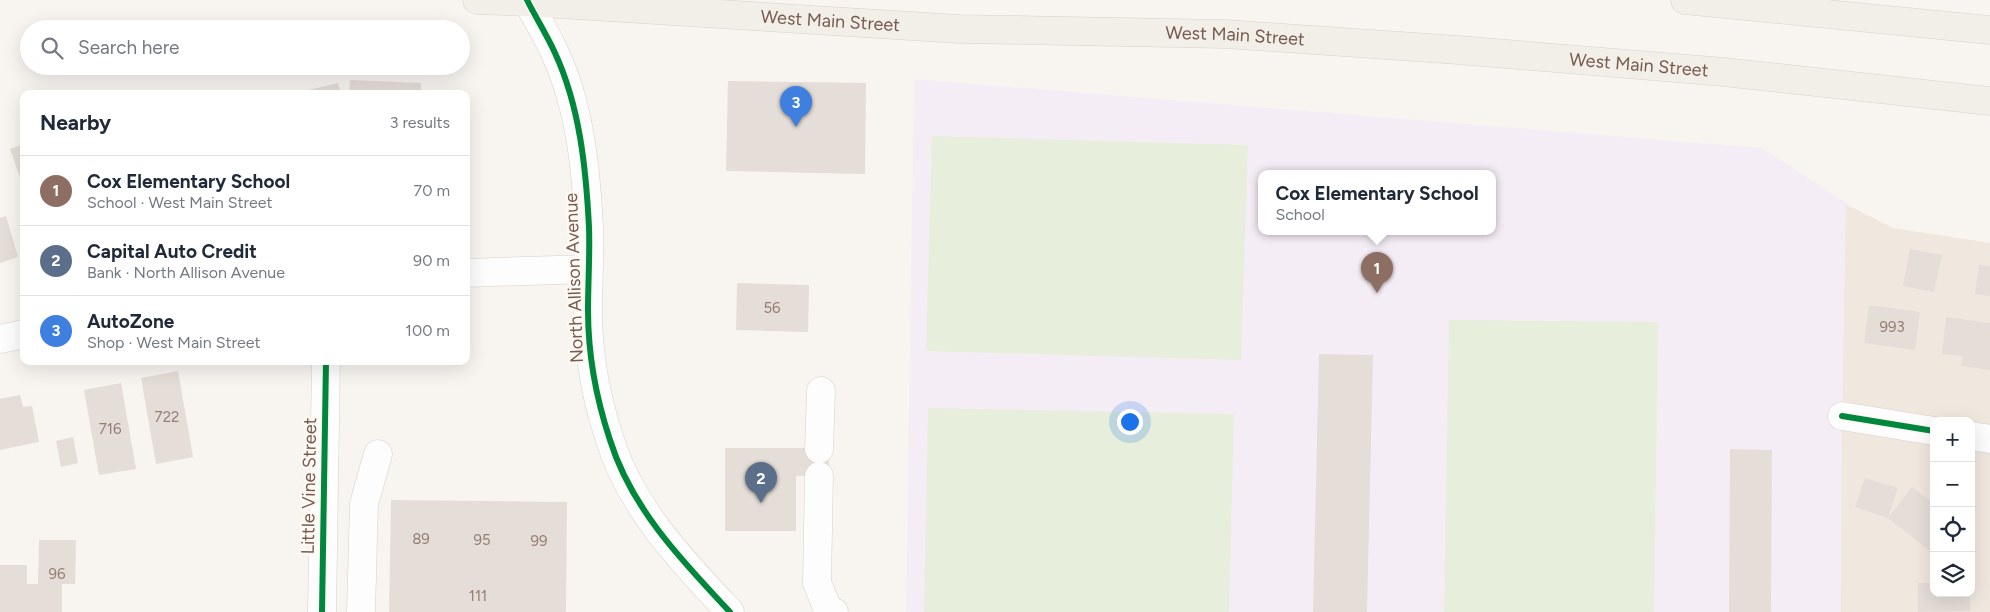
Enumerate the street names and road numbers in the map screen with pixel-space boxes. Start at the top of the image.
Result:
street label: West Main Street [760,6,901,36]
street label: West Main Street [1165,22,1306,50]
street label: West Main Street [1568,48,1710,82]
street label: North Allison Avenue [560,192,588,363]
street label: Little Vine Street [297,417,321,555]

